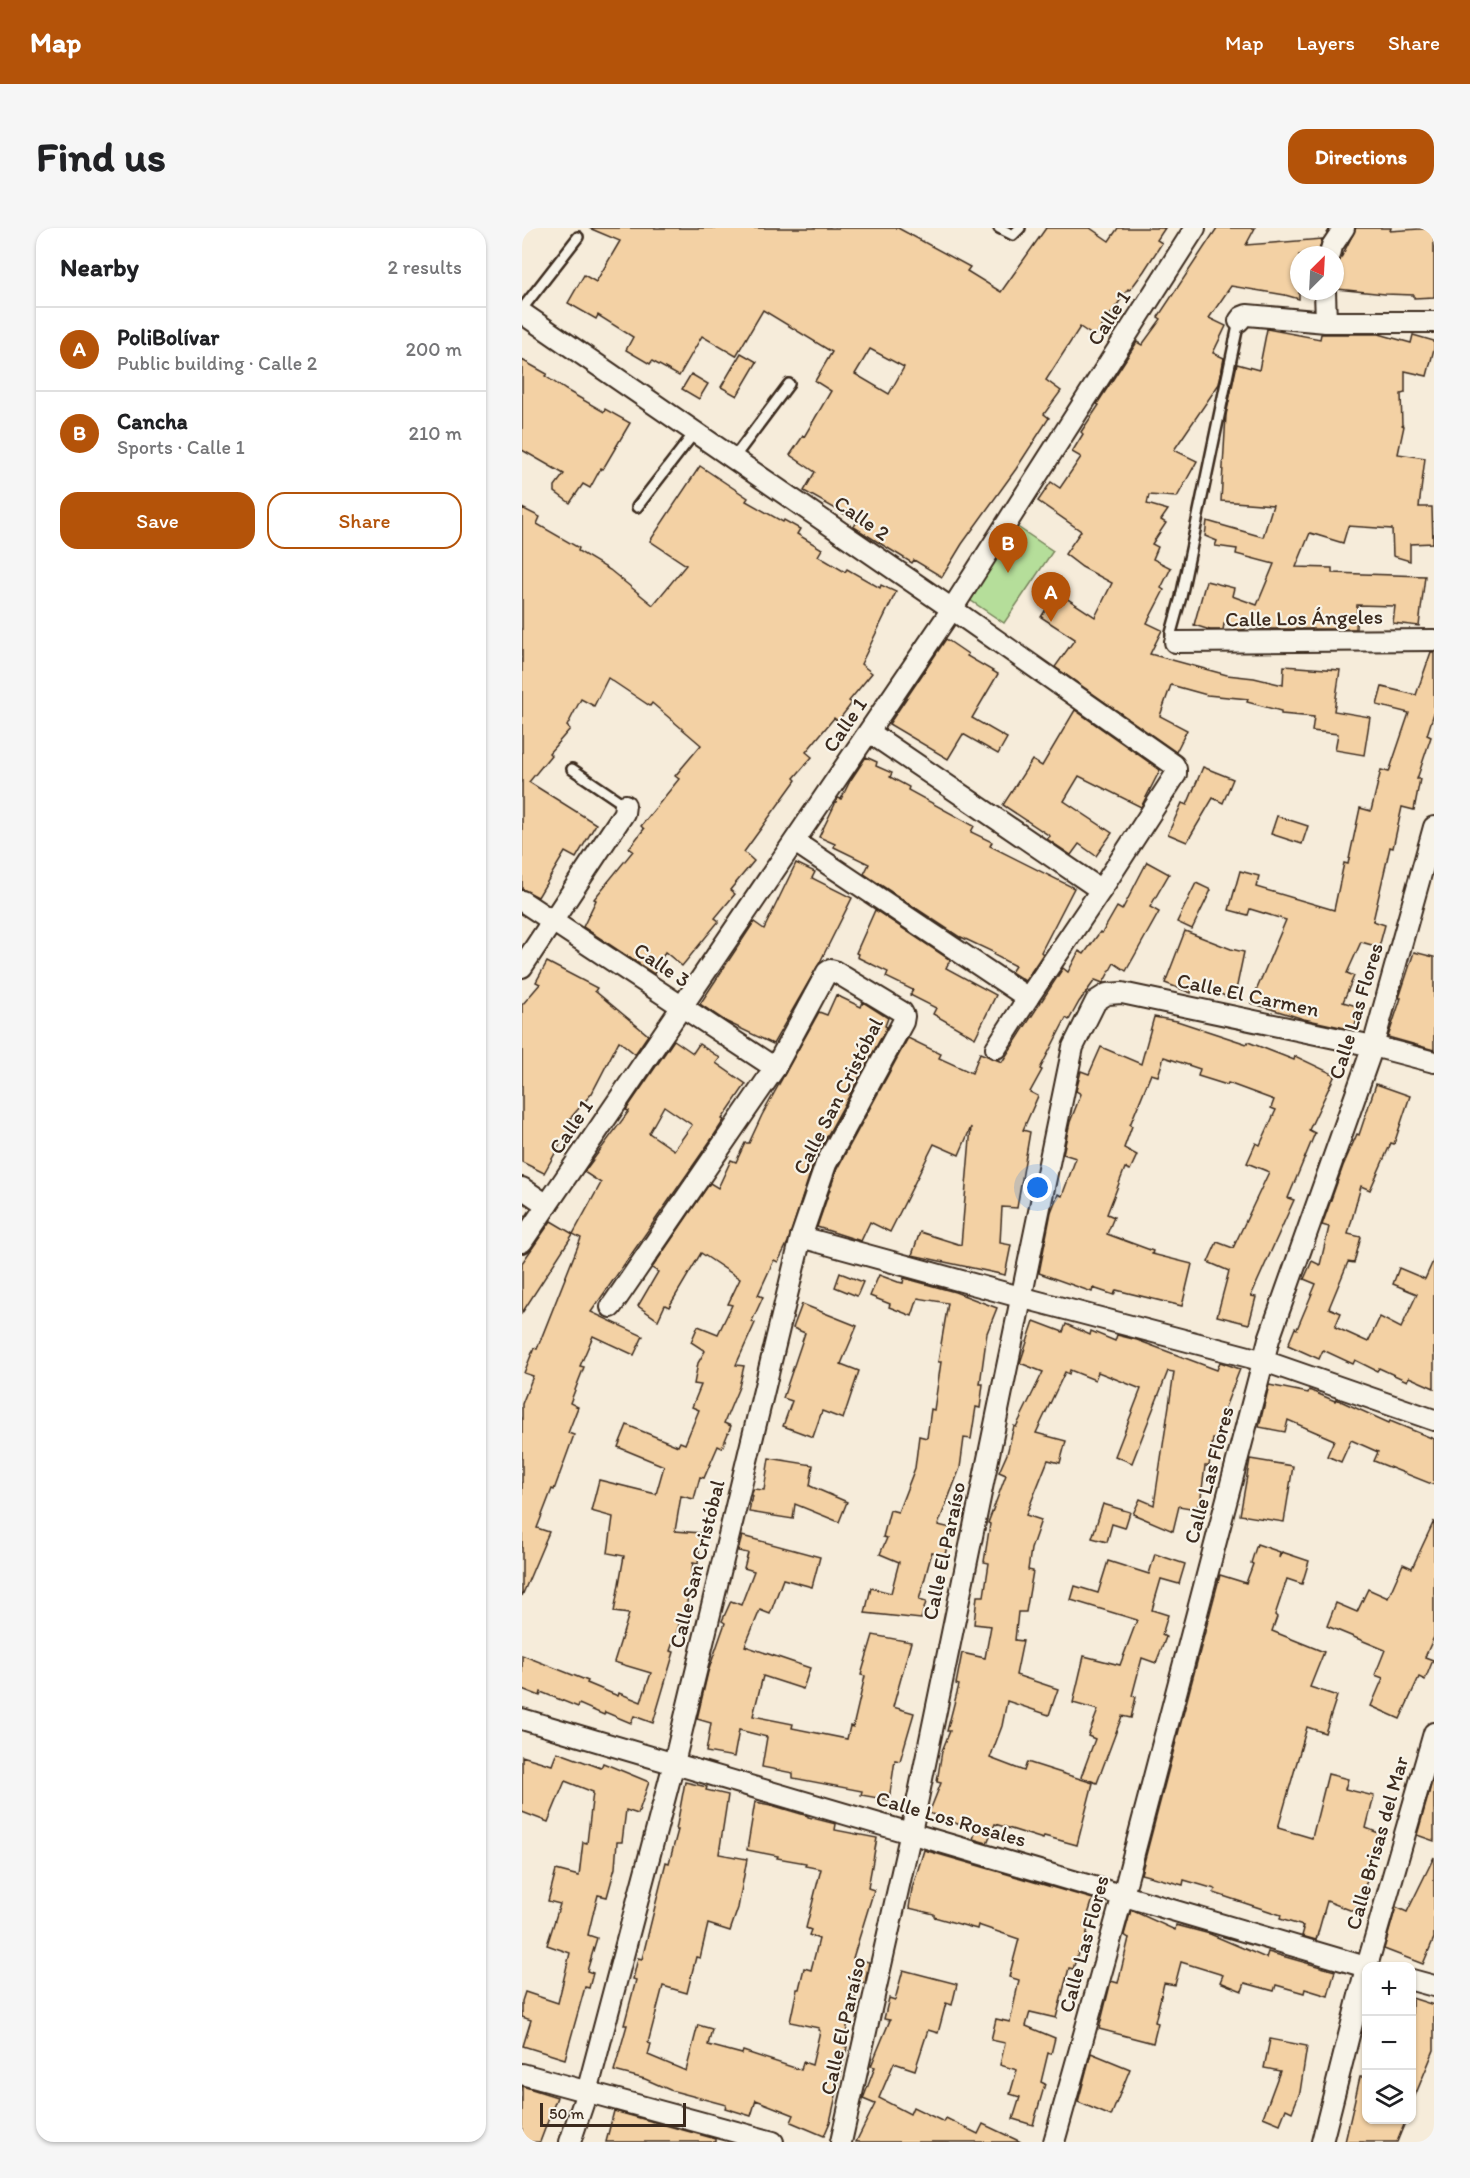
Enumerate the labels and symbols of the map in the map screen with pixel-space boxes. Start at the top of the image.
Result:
north arrow [1290,246,1344,300]
street label: Calle 1 [1082,285,1136,350]
street label: Calle 2 [830,490,895,546]
pin: B [988,524,1028,573]
pin: A [1032,572,1070,622]
street label: Calle Los Ángeles [1225,604,1383,631]
street label: Calle 1 [817,692,872,757]
street label: Calle 3 [629,937,695,992]
street label: Calle Las Flores [1323,940,1388,1082]
street label: Calle El Carmen [1175,967,1322,1022]
street label: Calle San Cristóbal [787,1013,888,1178]
street label: Calle 1 [543,1094,598,1159]
your location [1023,1173,1052,1202]
street label: Calle Las Flores [1178,1403,1239,1546]
street label: Calle San Cristóbal [663,1477,730,1651]
street label: Calle El Paraíso [917,1479,970,1622]
street label: Calle Brisas del Mar [1340,1753,1413,1933]
street label: Calle Los Rosales [873,1785,1029,1852]
street label: Calle Las Flores [1053,1872,1114,2015]
street label: Calle El Paraíso [814,1954,871,2097]
scale bar [540,2100,686,2128]

